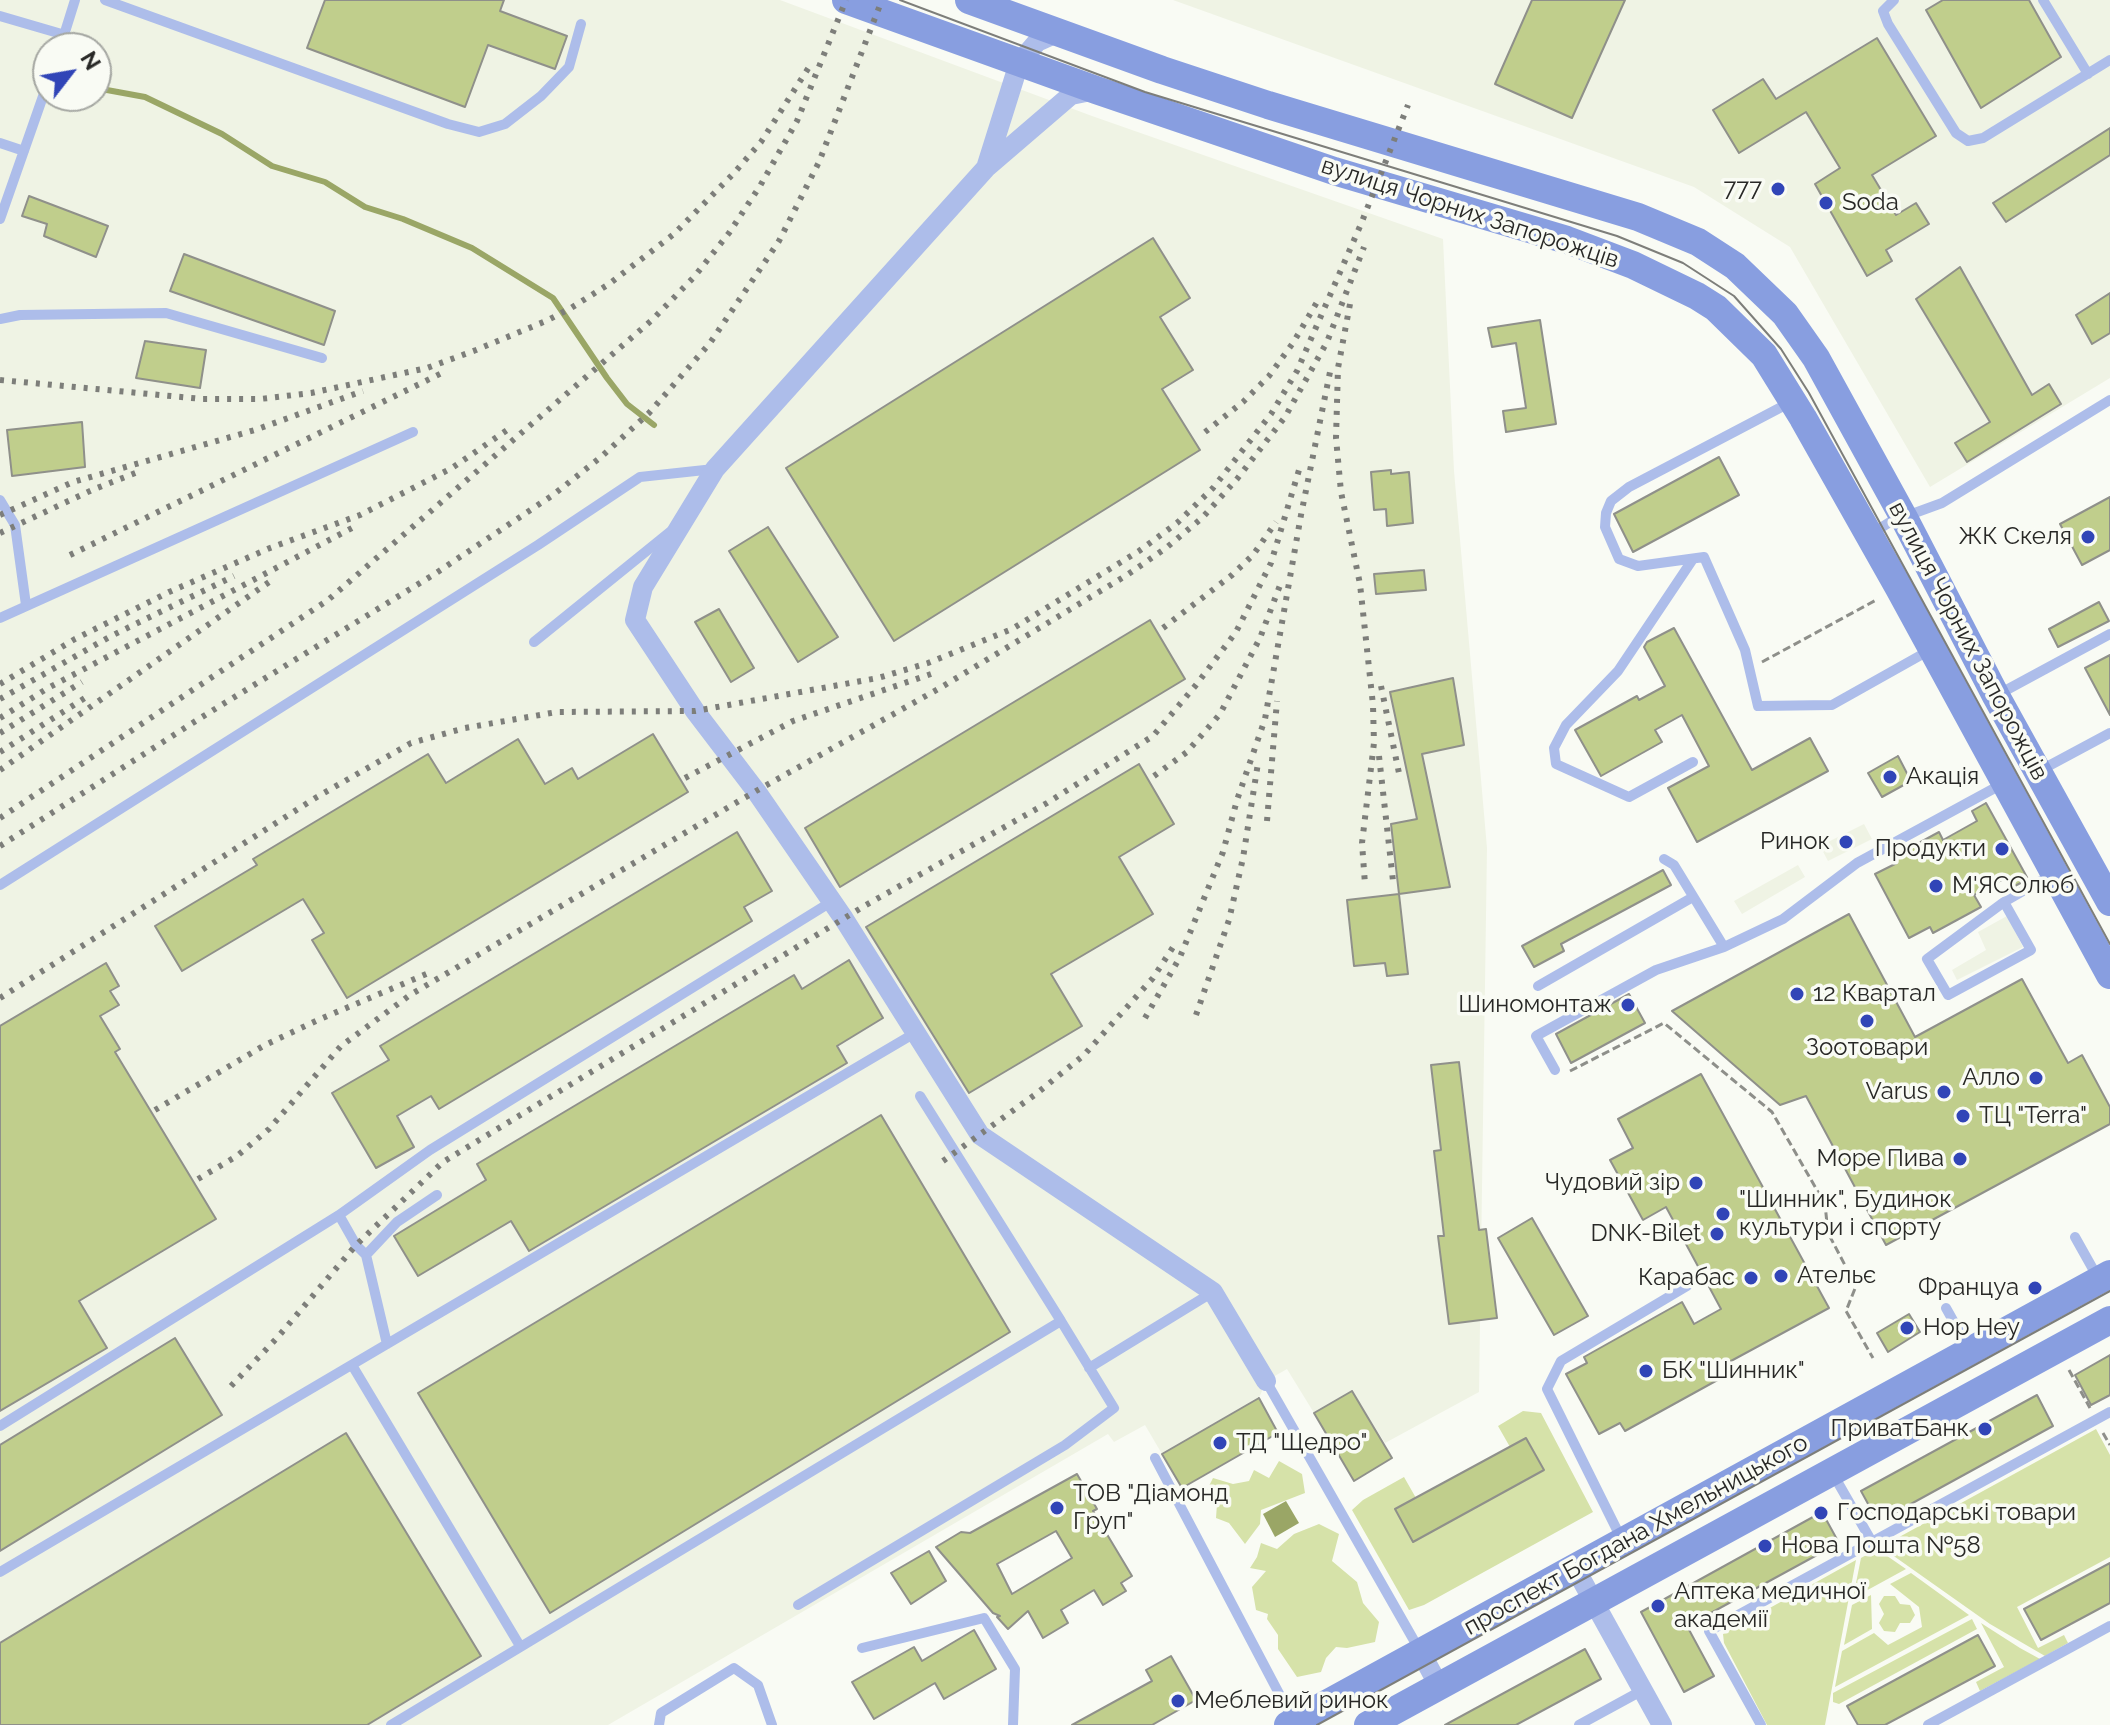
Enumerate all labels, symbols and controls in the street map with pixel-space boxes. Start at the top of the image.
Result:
north arrow [32,32,112,112]
text: N [75,47,106,75]
street label: вулиця Чорних Запорожців [1318,151,1622,275]
place label: 777 [1723,175,1762,203]
marker: 777 [1769,180,1787,198]
place label: Soda [1842,189,1899,217]
marker: Soda [1817,194,1835,212]
street label: вулиця Чорних Запорожців [1882,497,2054,785]
place label: ЖК Скеля [1959,523,2072,551]
marker: ЖК Скеля [2079,528,2097,546]
place label: Акація [1906,763,1979,791]
marker: Акація [1881,768,1899,786]
place label: Ринок [1760,828,1830,856]
marker: Ринок [1837,833,1855,851]
place label: Продукти [1875,835,1986,863]
marker: Продукти [1993,840,2011,858]
place label: М'ЯСОлюб [1952,872,2074,900]
marker: М'ЯСОлюб [1927,877,1945,895]
place label: 12 Квартал [1813,980,1936,1008]
marker: 12 Квартал [1788,985,1806,1003]
place label: Шиномонтаж [1458,991,1612,1019]
marker: Шиномонтаж [1619,996,1637,1014]
marker: Зоотовари [1858,1012,1876,1030]
place label: Зоотовари [1806,1034,1928,1062]
place label: Алло [1962,1064,2020,1092]
marker: Алло [2027,1069,2045,1087]
place label: Varus [1866,1078,1928,1106]
marker: Varus [1935,1083,1953,1101]
place label: ТЦ "Terra" [1979,1102,2087,1130]
marker: ТЦ "Terra" [1954,1107,1972,1125]
place label: Море Пива [1817,1145,1944,1173]
marker: Море Пива [1951,1150,1969,1168]
place label: Чудовий зір [1545,1169,1680,1197]
marker: Чудовий зір [1687,1174,1705,1192]
place label: "Шинник", Будинок культури і спорту [1739,1186,1952,1242]
marker: "Шинник", Будинок культури і спорту [1714,1205,1732,1223]
place label: DNK-Bilet [1590,1220,1701,1248]
marker: DNK-Bilet [1708,1225,1726,1243]
place label: Ательє [1797,1262,1876,1290]
place label: Карабас [1638,1264,1735,1292]
marker: Ательє [1772,1267,1790,1285]
marker: Карабас [1742,1269,1760,1287]
place label: Француа [1918,1274,2019,1302]
marker: Француа [2026,1279,2044,1297]
place label: Hop Hey [1923,1314,2020,1342]
marker: Hop Hey [1898,1319,1916,1337]
place label: БК "Шинник" [1662,1357,1805,1385]
marker: БК "Шинник" [1637,1362,1655,1380]
place label: ПриватБанк [1830,1415,1969,1443]
marker: ПриватБанк [1976,1420,1994,1438]
street label: проспект Богдана Хмельницького [1459,1428,1813,1642]
place label: ТД "Щедро" [1236,1429,1368,1457]
marker: ТД "Щедро" [1211,1434,1229,1452]
place label: ТОВ "Діамонд Груп" [1073,1480,1228,1536]
marker: ТОВ "Діамонд Груп" [1048,1499,1066,1517]
place label: Господарські товари [1837,1499,2076,1527]
marker: Господарські товари [1812,1504,1830,1522]
place label: Нова Пошта №58 [1781,1532,1981,1560]
marker: Нова Пошта №58 [1756,1537,1774,1555]
place label: Аптека медичної академії [1674,1578,1866,1634]
marker: Аптека медичної академії [1649,1597,1667,1615]
place label: Меблевий ринок [1194,1687,1389,1715]
marker: Меблевий ринок [1169,1692,1187,1710]

